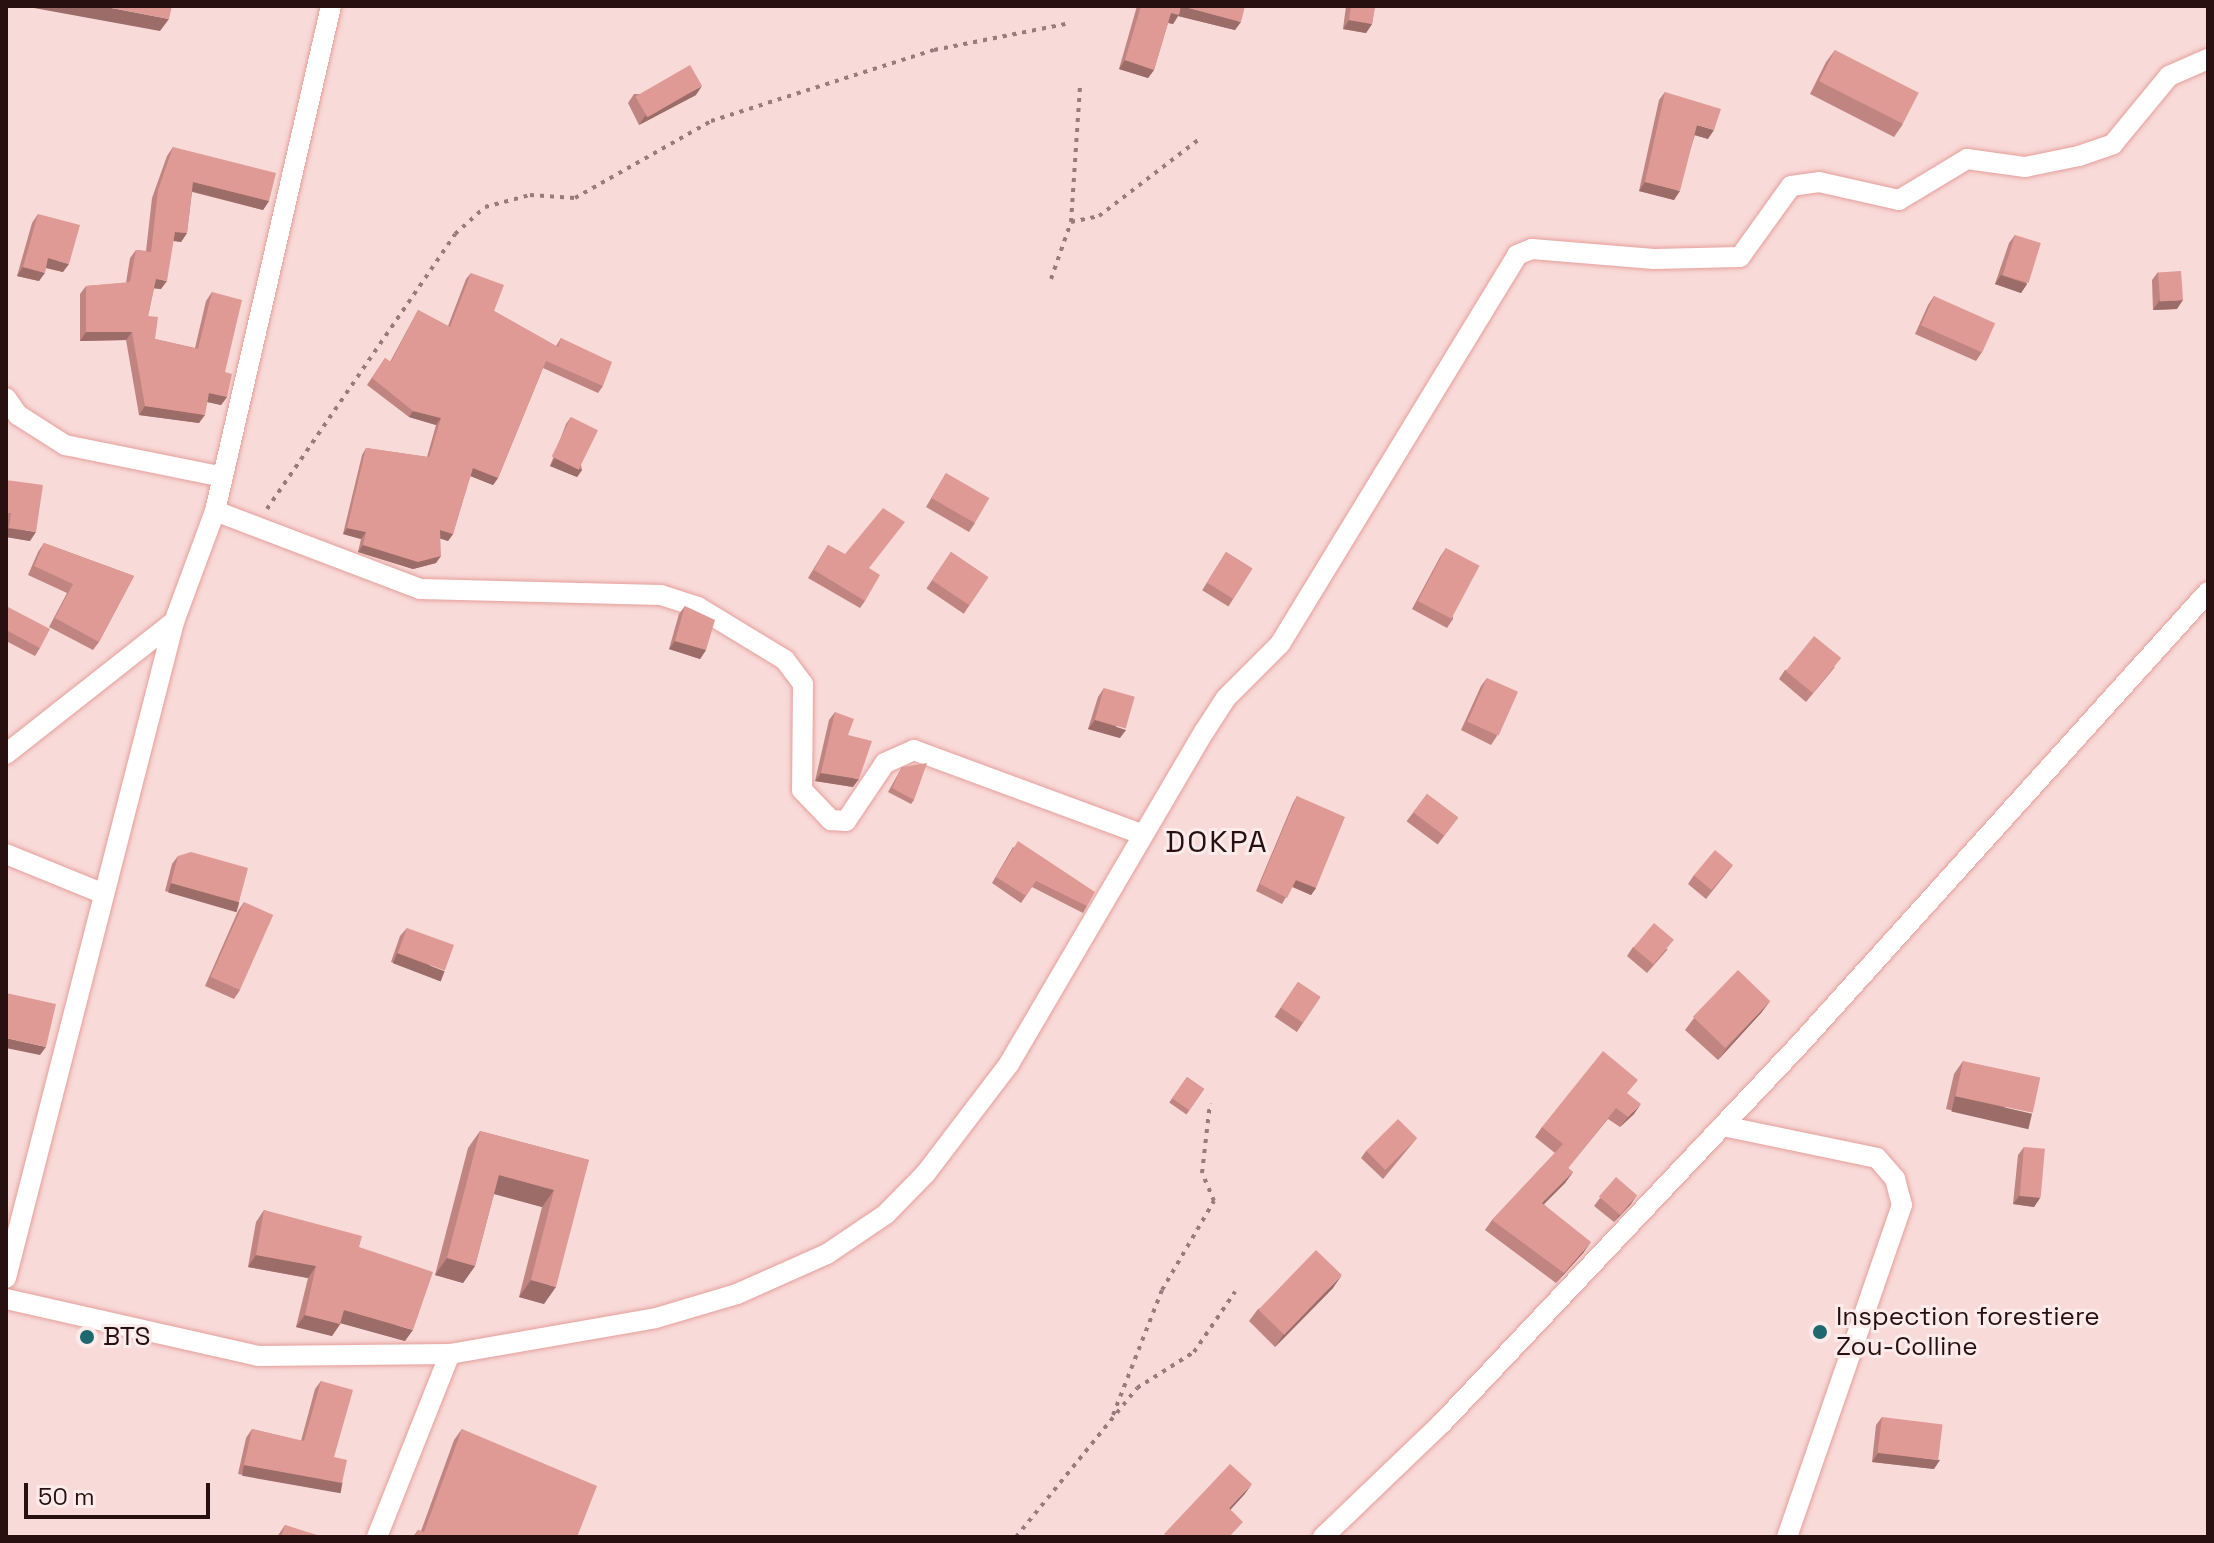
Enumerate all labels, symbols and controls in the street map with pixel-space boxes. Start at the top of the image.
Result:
district label: DOKPA [1165,824,1269,860]
place label: Inspection forestiere Zou-Colline [1836,1301,2100,1362]
place label: BTS [103,1321,151,1353]
marker: Inspection forestiere Zou-Colline [1811,1323,1829,1341]
marker: BTS [78,1328,96,1346]
scale bar [28,1467,214,1517]
text: 50 m [38,1481,95,1512]

